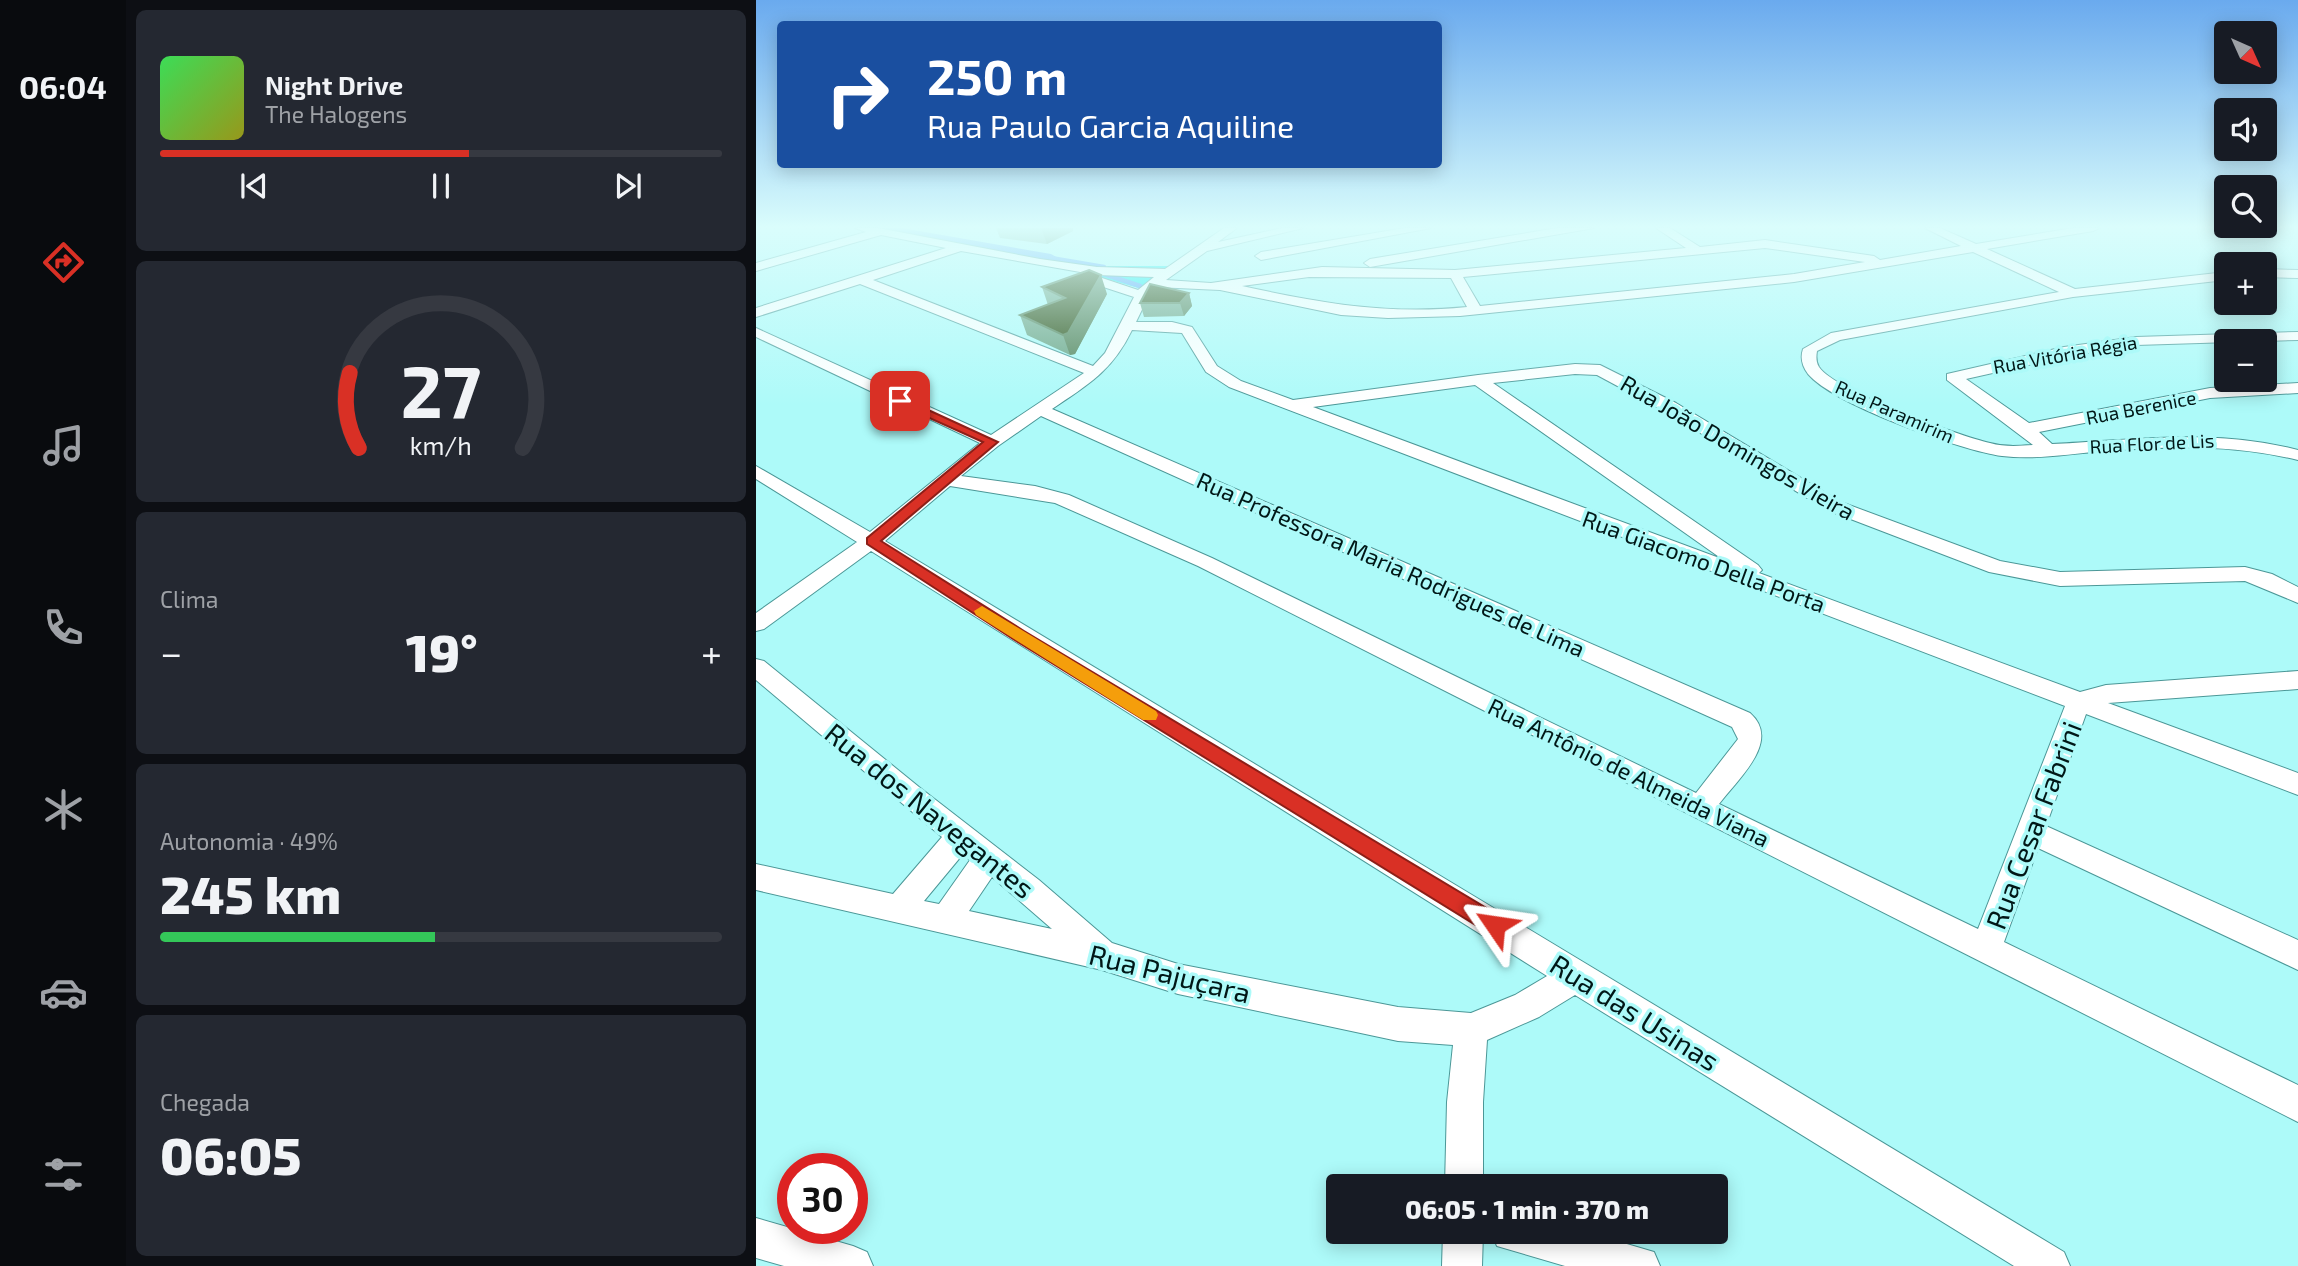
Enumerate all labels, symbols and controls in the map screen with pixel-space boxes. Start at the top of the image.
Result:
north arrow [2214,21,2277,84]
map controls [2214,21,2277,392]
text: 250 m [927,46,1067,105]
icon: right [812,49,903,140]
text: 06:04 [19,67,107,105]
text: Night Drive [265,69,403,100]
button: sound [2214,98,2277,161]
text: The Halogens [265,100,407,128]
text: Rua Paulo Garcia Aquiline [927,106,1294,144]
icon: previous [235,167,273,205]
icon: pause [422,167,460,205]
icon: next [609,167,647,205]
button: search [2214,175,2277,238]
icon: directions [39,238,88,287]
button: + [2214,252,2277,315]
button: − [2214,329,2277,392]
street label: Rua Vitória Régia [1991,330,2139,378]
text: 27 [401,345,481,433]
street label: Rua João Domingos Vieira [1616,368,1860,526]
pin [870,371,930,431]
street label: Rua Paramirim [1832,375,1958,447]
icon: arrive [881,382,919,420]
street label: Rua Berenice [2084,385,2198,429]
icon: music [39,421,88,470]
street label: Rua Flor de Lis [2089,428,2215,458]
text: km/h [410,430,472,460]
street label: Rua Professora Maria Rodrigues de Lima [1193,465,1589,663]
street label: Rua Giacomo Della Porta [1579,504,1829,618]
text: Clima [160,585,218,613]
icon: phone [39,603,88,652]
text: 19° [406,620,478,682]
text: − [160,629,182,675]
text: + [701,629,722,675]
street label: Rua Antônio de Almeida Viana [1484,692,1774,852]
street label: Rua dos Navegantes [819,715,1041,905]
street label: Rua Cesar Fabrini [1978,716,2088,934]
icon: climate [39,785,88,834]
text: Autonomia · 49% [160,827,338,855]
text: 245 km [160,862,341,924]
position arrow [1458,888,1532,962]
street label: Rua Pajuçara [1085,937,1254,1010]
street label: Rua das Usinas [1544,947,1726,1077]
icon: car [39,968,88,1017]
text: Chegada [160,1088,250,1116]
text: 06:05 [160,1123,302,1185]
icon: filters [39,1150,88,1199]
speed limit sign: 30 [777,1153,868,1244]
text: 06:05 · 1 min · 370 m [1405,1193,1649,1224]

